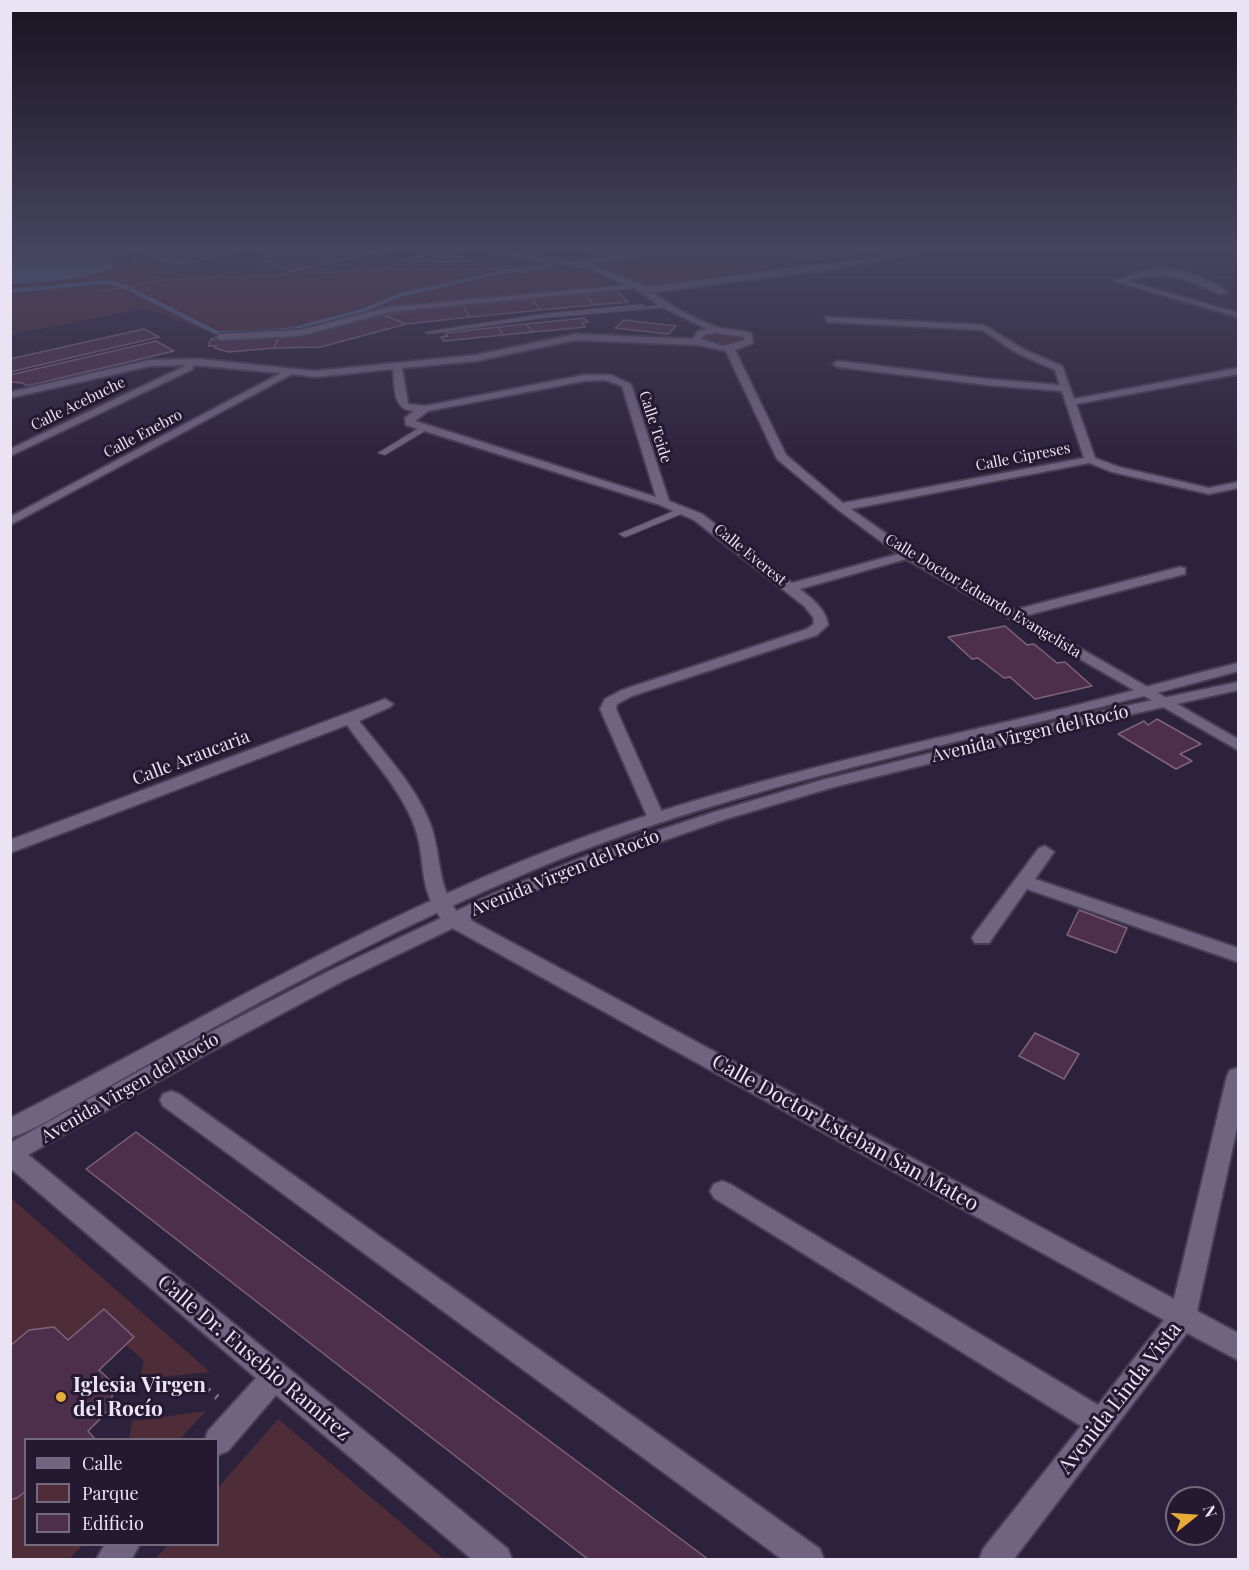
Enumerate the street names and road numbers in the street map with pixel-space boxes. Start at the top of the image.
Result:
street label: Calle Acebuche [28,373,128,435]
street label: Calle Teide [635,389,675,465]
street label: Calle Enebro [101,406,185,462]
street label: Calle Cipreses [974,439,1072,475]
street label: Calle Everest [710,520,790,590]
street label: Calle Doctor Eduardo Evangelista [882,530,1084,662]
street label: Avenida Virgen del Rocío [929,701,1131,767]
street label: Calle Araucaria [129,726,253,790]
street label: Avenida Virgen del Rocío [468,825,662,921]
street label: Avenida Virgen del Rocío [37,1028,223,1148]
street label: Calle Doctor Esteban San Mateo [707,1049,983,1217]
street label: Calle Dr. Eusebio Ramírez [152,1270,356,1446]
street label: Avenida Linda Vista [1053,1317,1187,1479]

